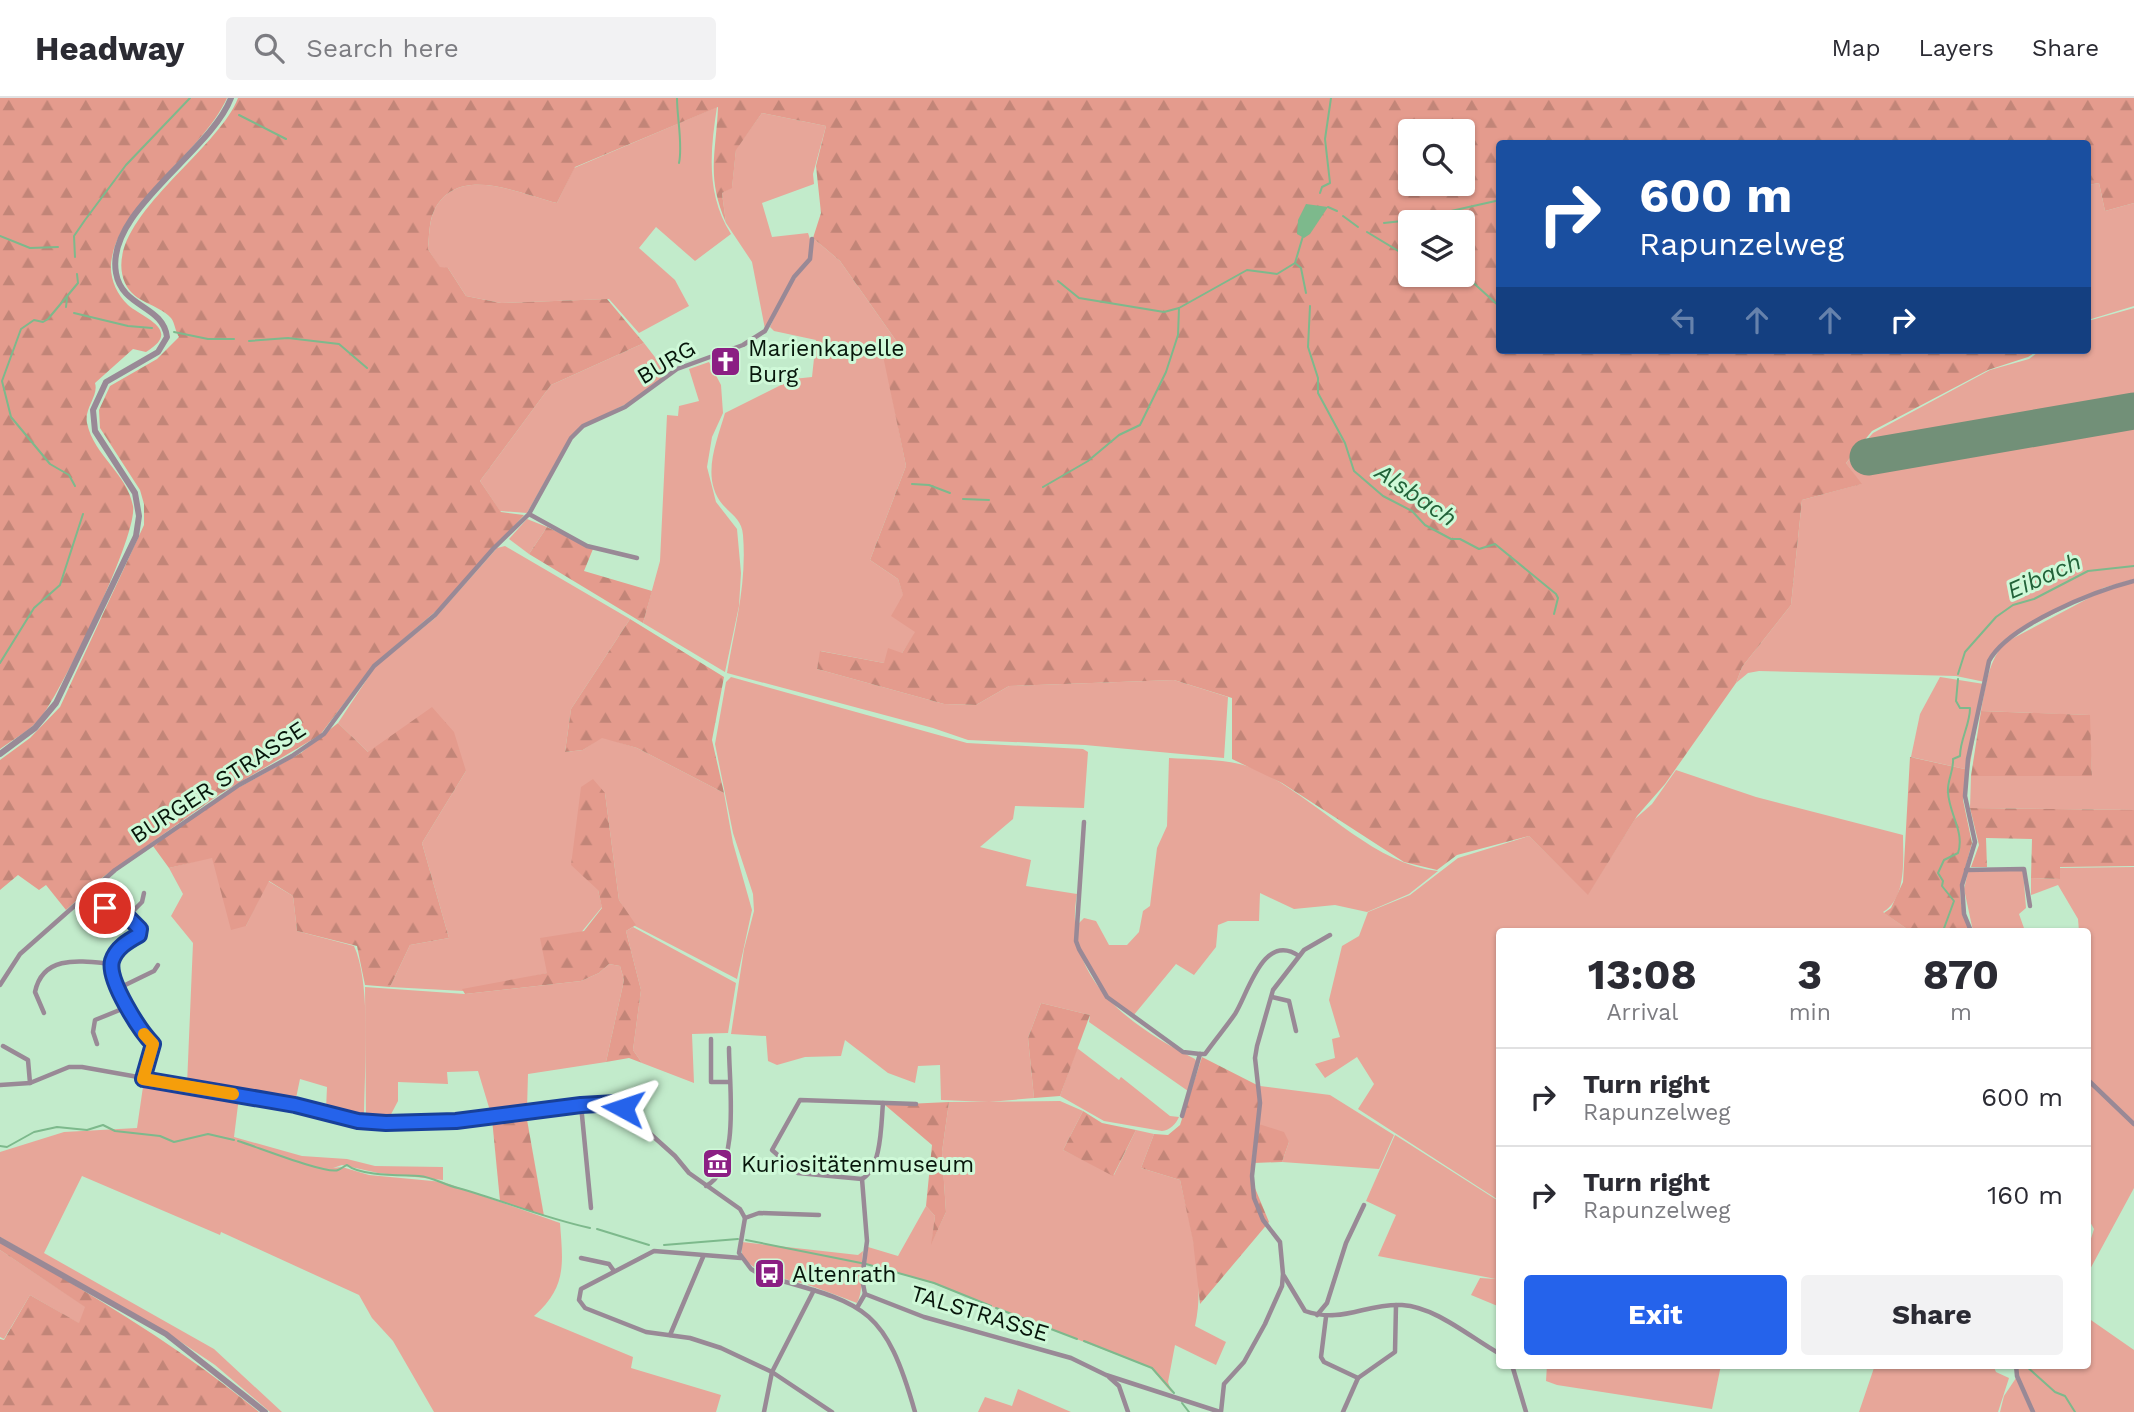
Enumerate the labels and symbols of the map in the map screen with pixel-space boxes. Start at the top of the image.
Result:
street label: BURG [632,335,700,390]
place label: Marienkapelle Burg [748,335,904,388]
church icon: Marienkapelle Burg [708,344,742,378]
water label: Alsbach [1369,457,1462,532]
water label: Eibach [2003,547,2085,605]
street label: BURGER STRASSE [126,716,311,849]
pin [75,878,135,938]
position arrow [586,1071,660,1145]
museum icon: Kuriositätenmuseum [701,1147,735,1181]
place label: Kuriositätenmuseum [741,1151,974,1178]
bus stop icon: Altenrath [752,1257,786,1291]
place label: Altenrath [792,1261,896,1288]
street label: TALSTRASSE [907,1280,1052,1347]

